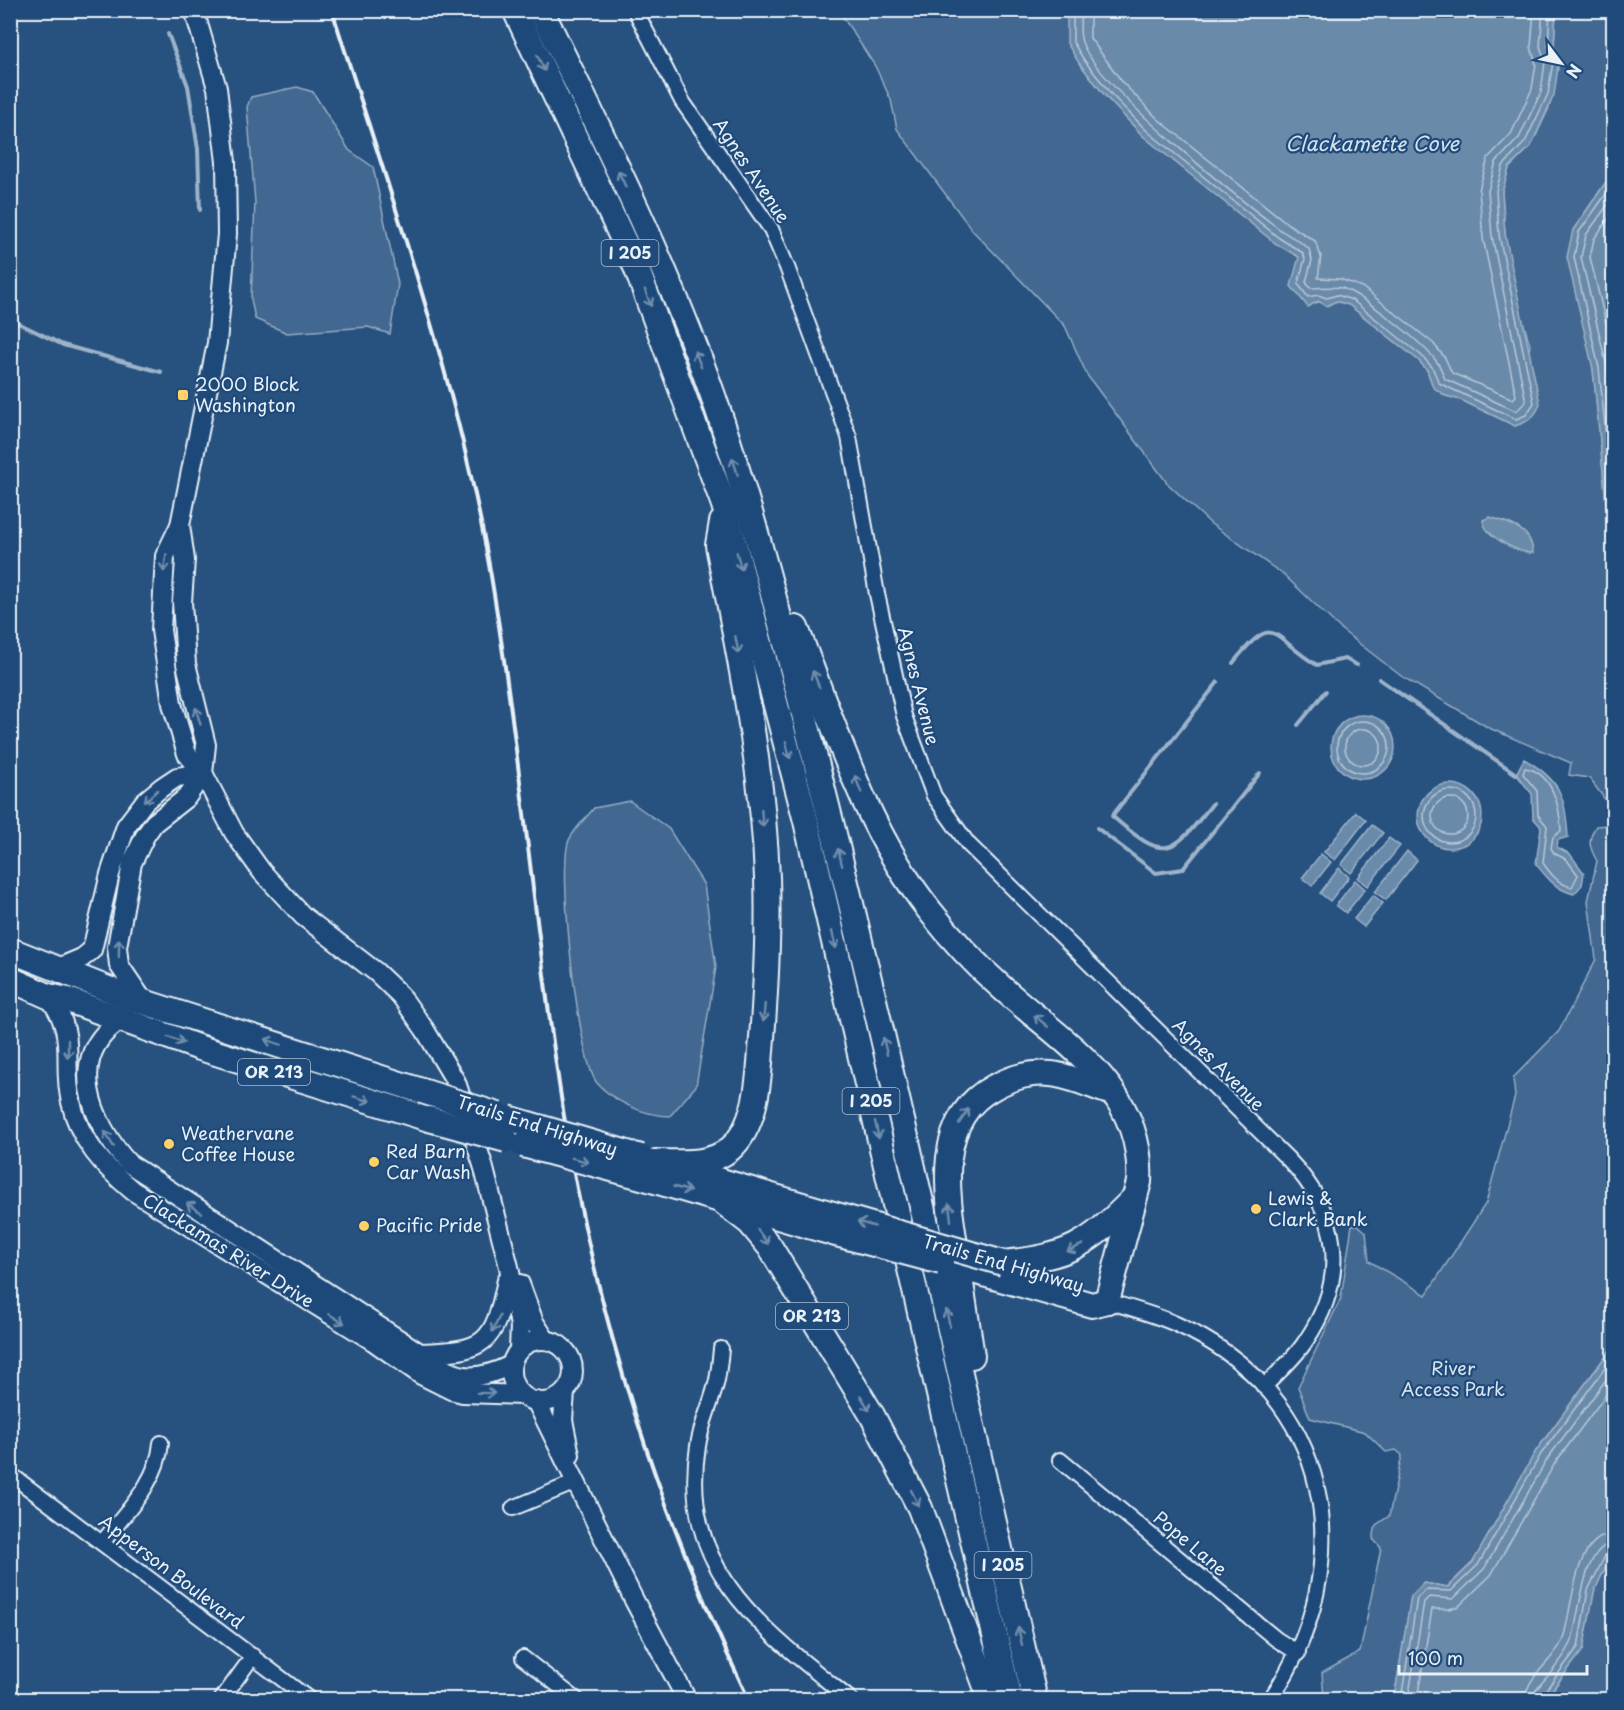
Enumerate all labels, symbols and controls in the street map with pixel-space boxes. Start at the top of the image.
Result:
north arrow [1531,33,1591,93]
one-way arrow [536,53,547,71]
text: N [1561,60,1588,83]
street label: Agnes Avenue [707,112,797,228]
water label: Clackamette Cove [1285,128,1461,158]
one-way arrow [616,171,628,189]
road number: I 205 [602,240,658,266]
one-way arrow [643,288,654,306]
one-way arrow [692,350,703,369]
place label: 2000 Block Washington [195,370,300,418]
marker: 2000 Block Washington [176,388,190,402]
one-way arrow [729,457,740,476]
one-way arrow [734,551,745,570]
one-way arrow [159,552,170,572]
street label: Agnes Avenue [892,624,947,748]
one-way arrow [732,635,743,654]
one-way arrow [810,670,821,689]
one-way arrow [192,707,203,726]
one-way arrow [783,740,795,759]
one-way arrow [851,775,862,794]
one-way arrow [144,789,159,803]
one-way arrow [757,808,768,828]
one-way arrow [833,848,845,867]
one-way arrow [828,930,840,949]
one-way arrow [113,938,124,958]
one-way arrow [758,1002,769,1022]
street label: Agnes Avenue [1167,1012,1272,1116]
one-way arrow [1033,1015,1049,1028]
one-way arrow [166,1035,185,1046]
one-way arrow [264,1036,283,1047]
one-way arrow [879,1037,891,1056]
one-way arrow [62,1038,74,1058]
road number: OR 213 [238,1059,310,1085]
street label: Trails End Highway [454,1087,621,1162]
road number: I 205 [842,1088,900,1114]
one-way arrow [352,1094,371,1105]
one-way arrow [958,1108,970,1125]
place label: Weathervane Coffee House [181,1119,295,1167]
one-way arrow [872,1120,884,1139]
one-way arrow [103,1131,115,1148]
marker: Weathervane Coffee House [162,1137,176,1151]
place label: Red Barn Car Wash [386,1137,471,1185]
marker: Red Barn Car Wash [367,1155,381,1169]
one-way arrow [570,1155,589,1167]
one-way arrow [672,1183,691,1195]
place label: Lewis & Clark Bank [1268,1184,1368,1232]
street label: Clackamas River Drive [138,1186,320,1314]
one-way arrow [186,1201,203,1213]
one-way arrow [944,1202,955,1222]
marker: Lewis & Clark Bank [1249,1202,1263,1216]
place label: Pacific Pride [376,1211,483,1238]
one-way arrow [857,1218,876,1229]
marker: Pacific Pride [357,1219,371,1233]
street label: Trails End Highway [920,1227,1087,1299]
one-way arrow [756,1229,769,1245]
one-way arrow [1066,1242,1084,1254]
road number: OR 213 [776,1303,848,1329]
one-way arrow [942,1309,954,1328]
one-way arrow [328,1313,345,1325]
one-way arrow [490,1314,501,1332]
park label: River Access Park [1401,1354,1505,1402]
one-way arrow [476,1387,496,1399]
one-way arrow [860,1394,872,1411]
one-way arrow [910,1489,922,1507]
street label: Pope Lane [1148,1504,1234,1582]
street label: Apperson Boulevard [94,1507,250,1634]
road number: I 205 [974,1552,1032,1578]
one-way arrow [1014,1627,1026,1646]
scale bar [1399,1638,1586,1676]
text: 100 m [1408,1644,1463,1671]

